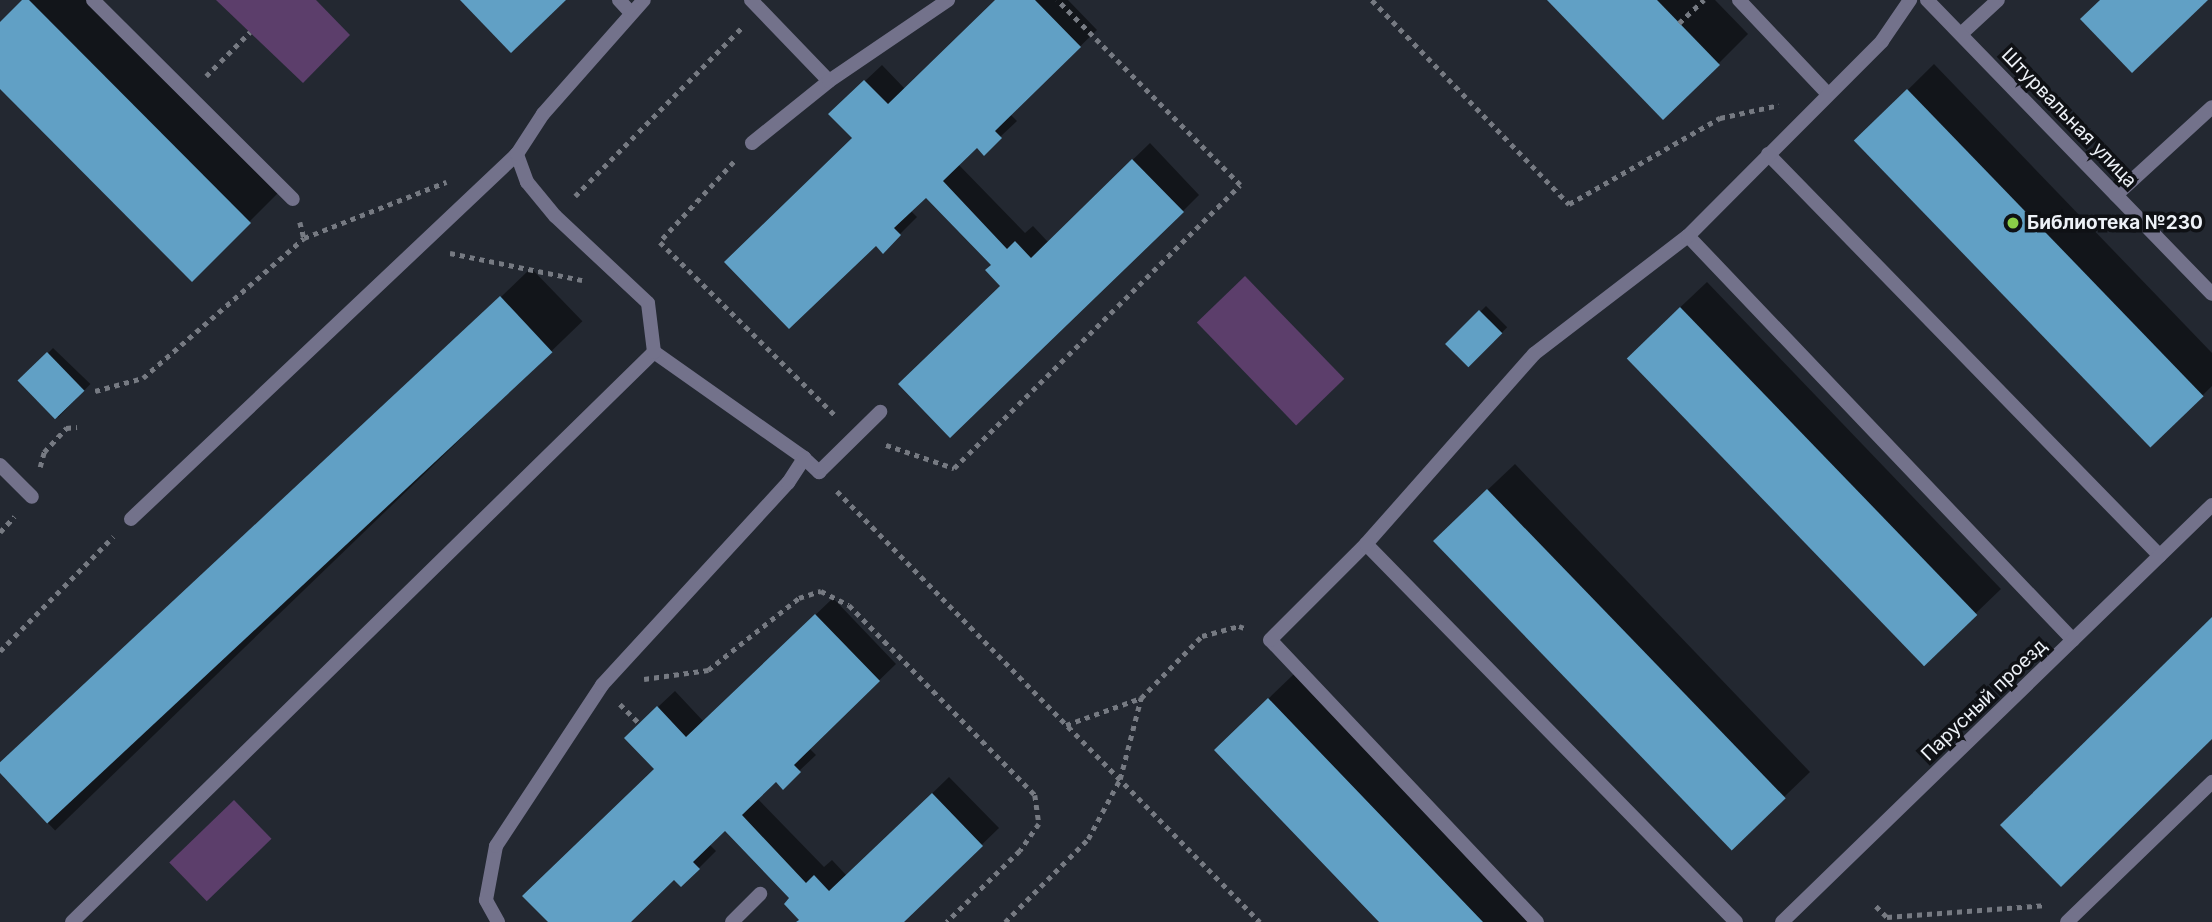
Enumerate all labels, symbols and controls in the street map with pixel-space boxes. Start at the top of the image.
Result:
street label: Штурвальная улица [1997,44,2141,192]
place label: Библиотека №230 [2027,212,2203,234]
marker: Библиотека №230 [2005,215,2021,231]
street label: Парусный проезд [1917,634,2051,766]

